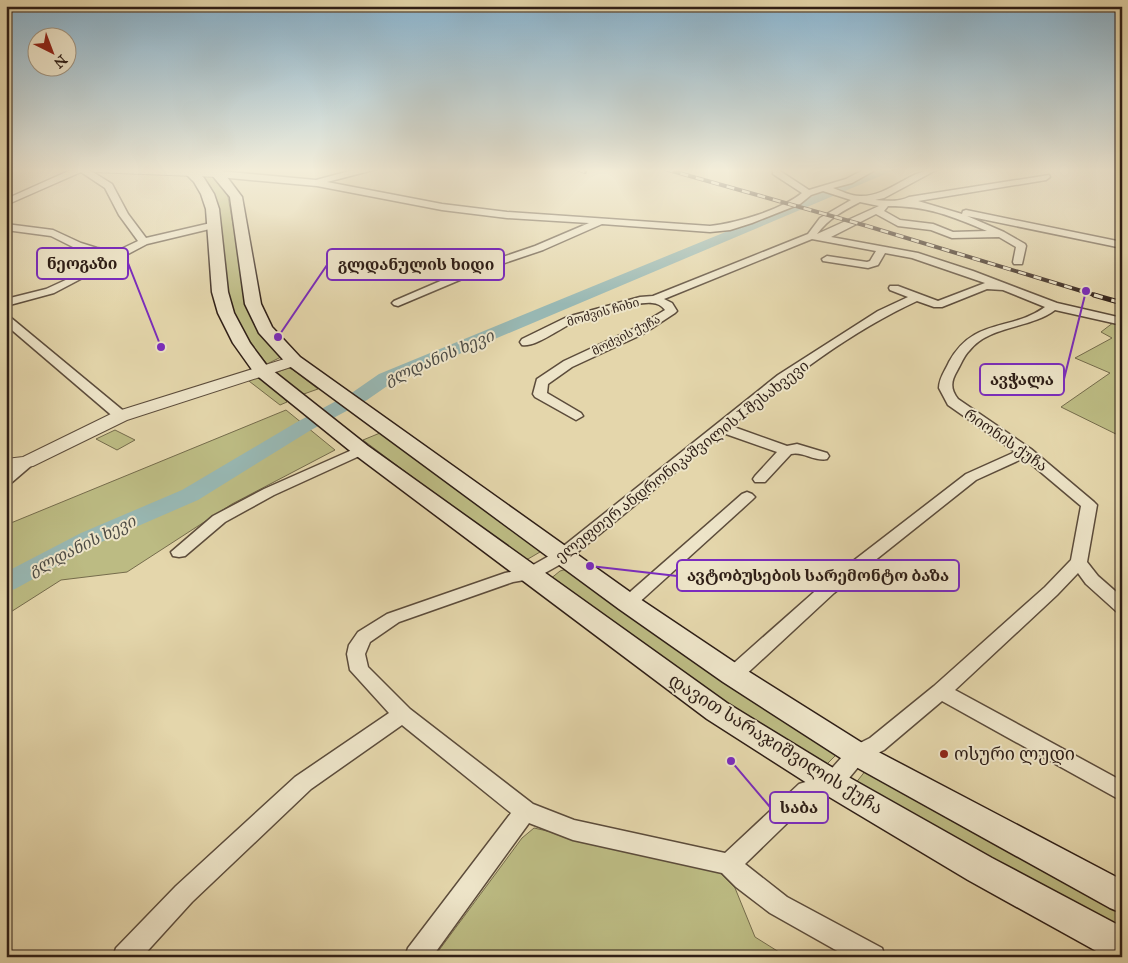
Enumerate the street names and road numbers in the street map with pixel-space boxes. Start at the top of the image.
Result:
street label: მოძვის ჩიხი [565,295,641,329]
street label: მოძვის ქუჩა [590,312,662,358]
street label: ელეფთერ ანდრონიკაშვილის I შესახვევი [552,356,812,566]
street label: რიონის ქუჩა [961,405,1051,475]
street label: დავით სარაჯიშვილის ქუჩა [665,669,887,819]

